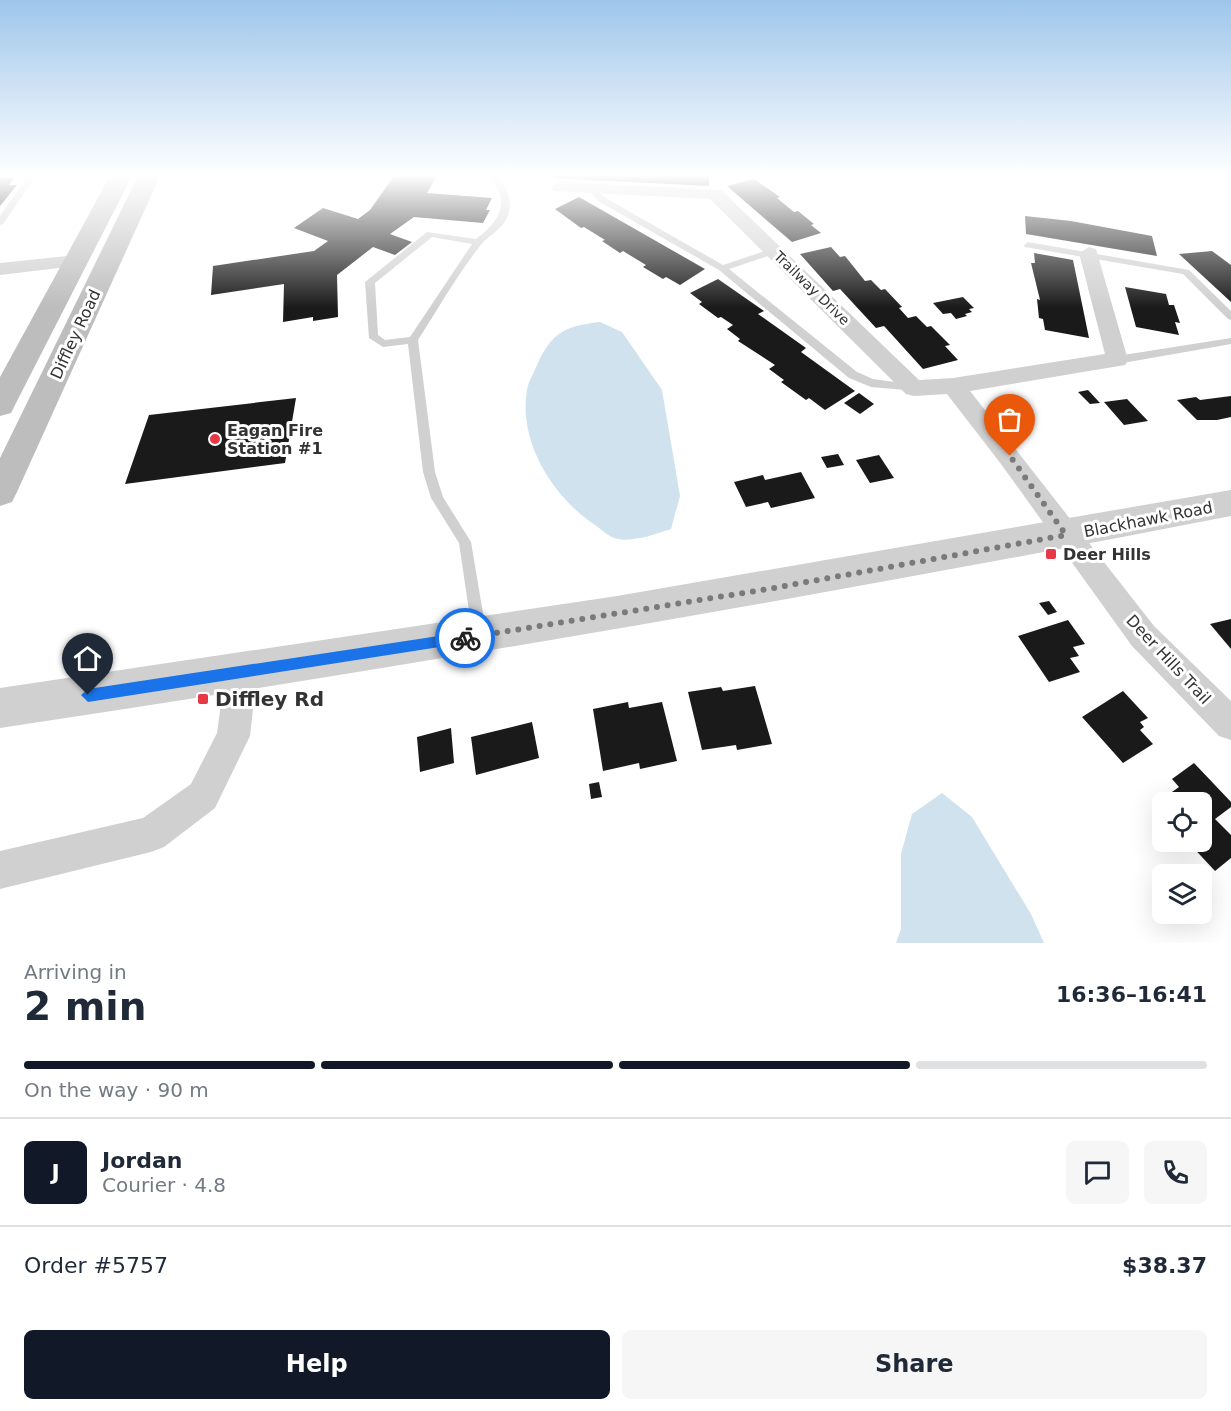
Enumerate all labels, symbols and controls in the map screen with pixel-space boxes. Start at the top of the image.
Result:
street label: Trailway Drive [770,247,853,328]
street label: Diffley Road [46,286,105,382]
pin [984,394,1035,456]
icon: bag [993,403,1026,436]
place label: Eagan Fire Station #1 [227,421,323,458]
marker: Eagan Fire Station #1 [208,432,222,446]
street label: Blackhawk Road [1082,498,1214,541]
place label: Deer Hills [1063,545,1151,564]
marker: Deer Hills [1044,547,1058,561]
courier [435,608,495,668]
street label: Deer Hills Trail [1122,611,1215,708]
icon: bike [449,622,482,655]
pin [62,633,113,695]
icon: home [71,642,104,675]
place label: Diffley Rd [215,687,324,711]
marker: Diffley Rd [196,692,210,706]
map controls [1152,792,1212,924]
button: locate [1152,792,1212,852]
button: layers [1152,864,1212,924]
text: Arriving in [24,960,127,984]
text: 16:36–16:41 [1056,982,1207,1007]
text: 2 min [24,984,146,1029]
text: On the way · 90 m [24,1078,209,1102]
button: chat [1066,1141,1129,1204]
button: phone [1144,1141,1207,1204]
text: Jordan [102,1148,182,1173]
text: J [51,1160,60,1185]
text: Courier · 4.8 [102,1173,226,1197]
text: Order #5757 [24,1253,168,1278]
text: $38.37 [1122,1253,1207,1278]
button: Help [24,1330,610,1399]
button: Share [622,1330,1207,1399]

